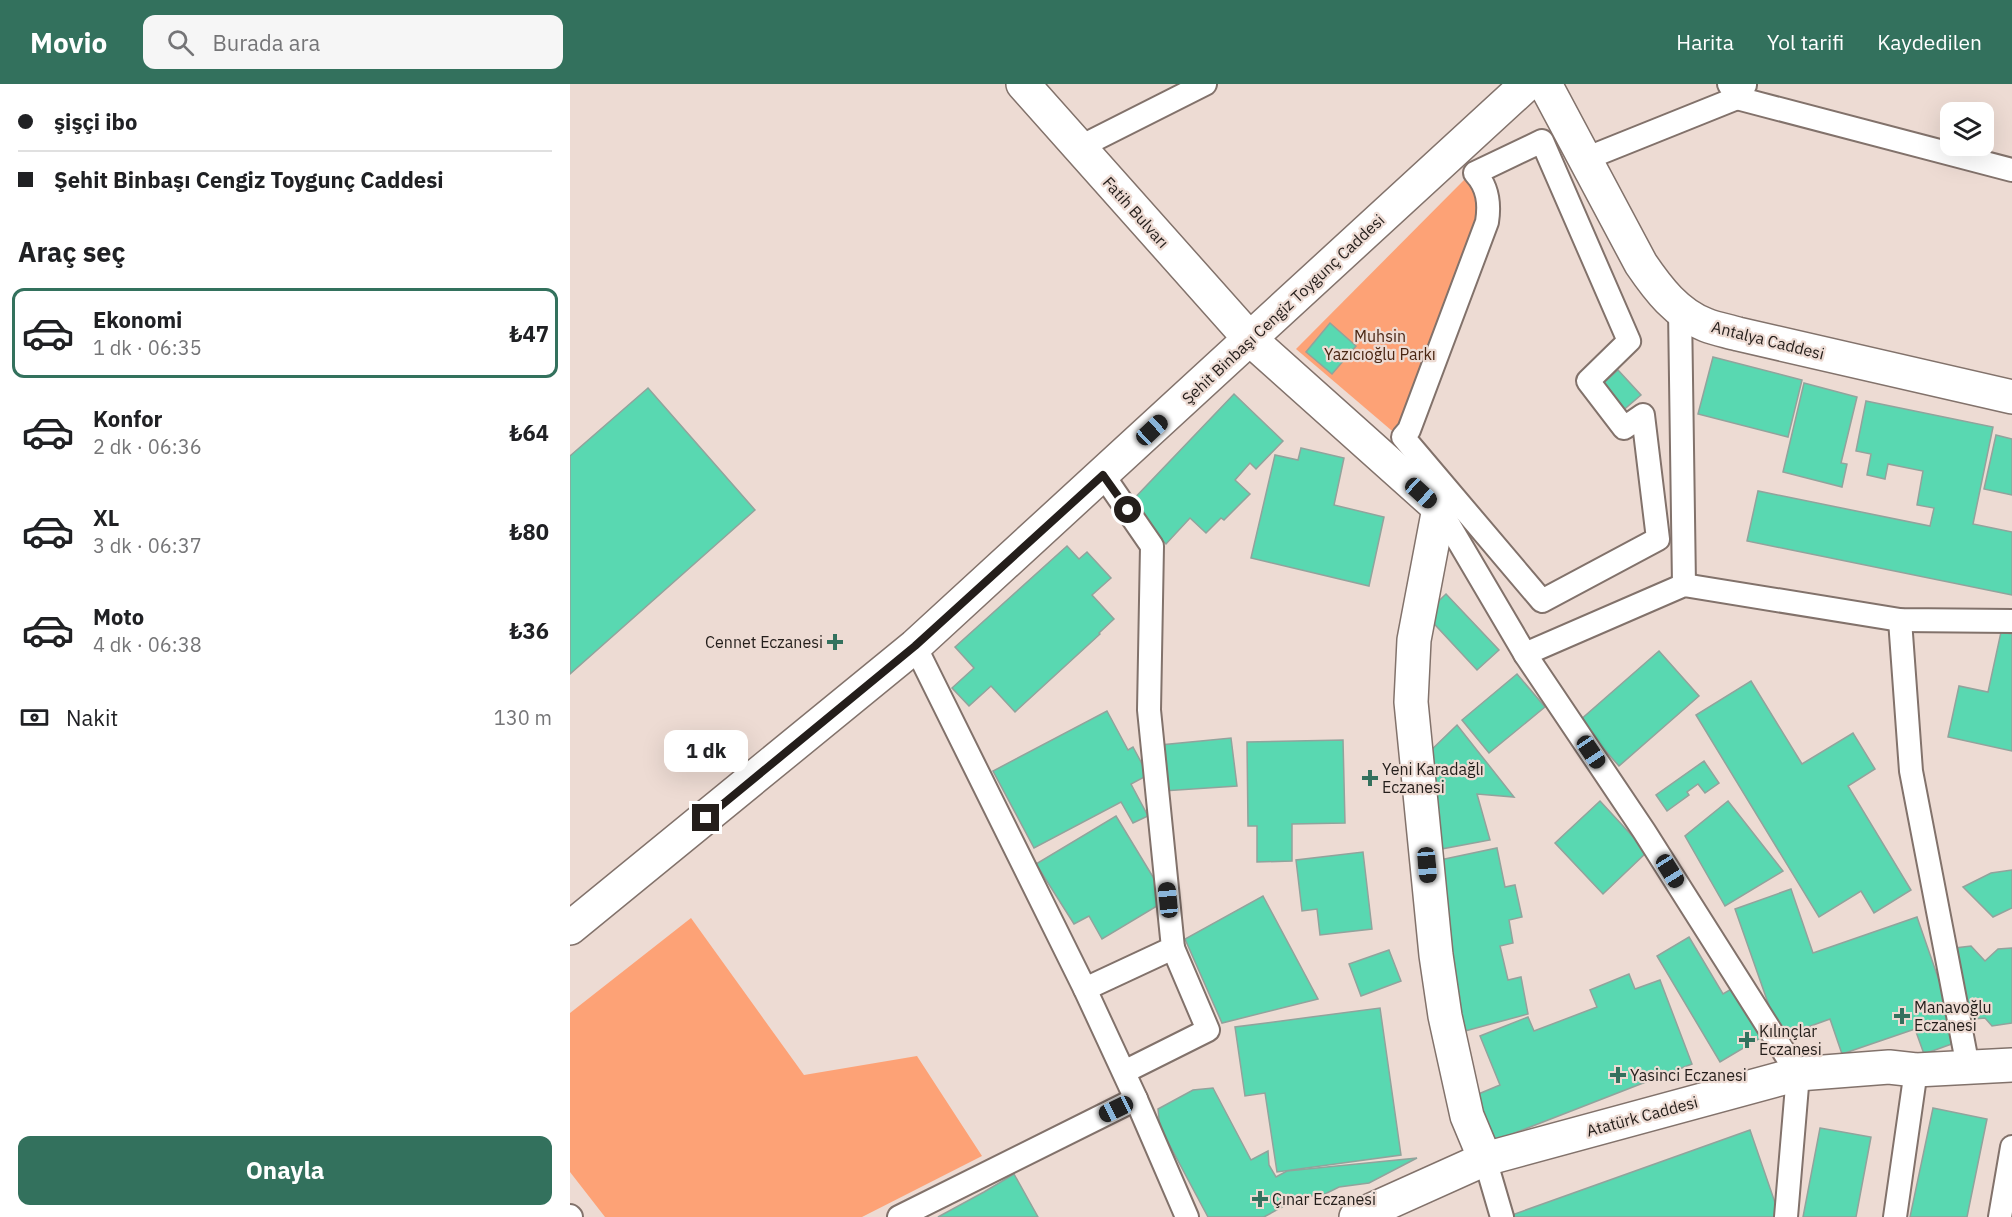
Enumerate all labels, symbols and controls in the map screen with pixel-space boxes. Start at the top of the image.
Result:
search box [143,15,563,69]
text: Movio [30,24,107,61]
icon: search [164,26,197,59]
text: Burada ara [212,28,320,57]
text: Harita [1676,28,1734,56]
text: Yol tarifi [1767,28,1844,56]
text: Kaydedilen [1877,28,1982,56]
map controls [1940,102,1994,156]
button: layers [1940,102,1994,156]
text: şişçi ibo [54,107,137,136]
text: Şehit Binbaşı Cengiz Toygunç Caddesi [54,165,444,194]
street label: Fatih Bulvarı [1099,172,1173,252]
street label: Şehit Binbaşı Cengiz Toygunç Caddesi [1178,210,1388,408]
text: Araç seç [18,234,125,269]
text: Ekonomi [93,305,182,334]
icon: car [21,306,75,360]
street label: Antalya Caddesi [1710,316,1826,364]
text: ₺47 [509,319,549,348]
park label: Muhsin Yazıcıoğlu Parkı [1324,326,1436,364]
text: 1 dk · 06:35 [93,334,202,361]
text: Konfor [93,404,162,433]
icon: car [21,405,75,459]
car [1133,411,1171,449]
text: ₺64 [509,418,549,447]
text: 2 dk · 06:36 [93,433,202,460]
car [1402,474,1440,512]
route start [1114,496,1141,523]
text: XL [93,503,119,532]
icon: car [21,504,75,558]
text: ₺80 [509,517,549,546]
text: 3 dk · 06:37 [93,532,202,559]
text: Moto [93,602,144,631]
icon: car [21,603,75,657]
text: ₺36 [509,616,549,645]
text: 4 dk · 06:38 [93,631,202,658]
place label: Cennet Eczanesi [705,632,823,652]
marker: Cennet Eczanesi [828,635,842,649]
icon: cash [18,701,51,734]
text: Nakit [66,703,118,732]
text: 130 m [494,704,552,731]
callout: 1 dk [664,731,748,773]
car [1573,732,1609,772]
text: 1 dk [686,737,726,764]
place label: Yeni Karadağlı Eczanesi [1382,759,1484,797]
marker: Yeni Karadağlı Eczanesi [1363,771,1377,785]
route end [692,804,719,831]
car [1416,846,1438,884]
car [1653,851,1687,891]
car [1157,881,1179,919]
place label: Manavoğlu Eczanesi [1914,997,1992,1035]
marker: Manavoğlu Eczanesi [1895,1009,1909,1023]
place label: Kılınçlar Eczanesi [1759,1021,1822,1059]
marker: Kılınçlar Eczanesi [1740,1033,1754,1047]
place label: Yasinci Eczanesi [1630,1065,1747,1085]
marker: Yasinci Eczanesi [1611,1068,1625,1082]
street label: Atatürk Caddesi [1584,1091,1700,1141]
car [1096,1093,1136,1125]
button: Onayla [18,1136,552,1205]
place label: Çınar Eczanesi [1272,1189,1376,1209]
marker: Çınar Eczanesi [1253,1192,1267,1206]

